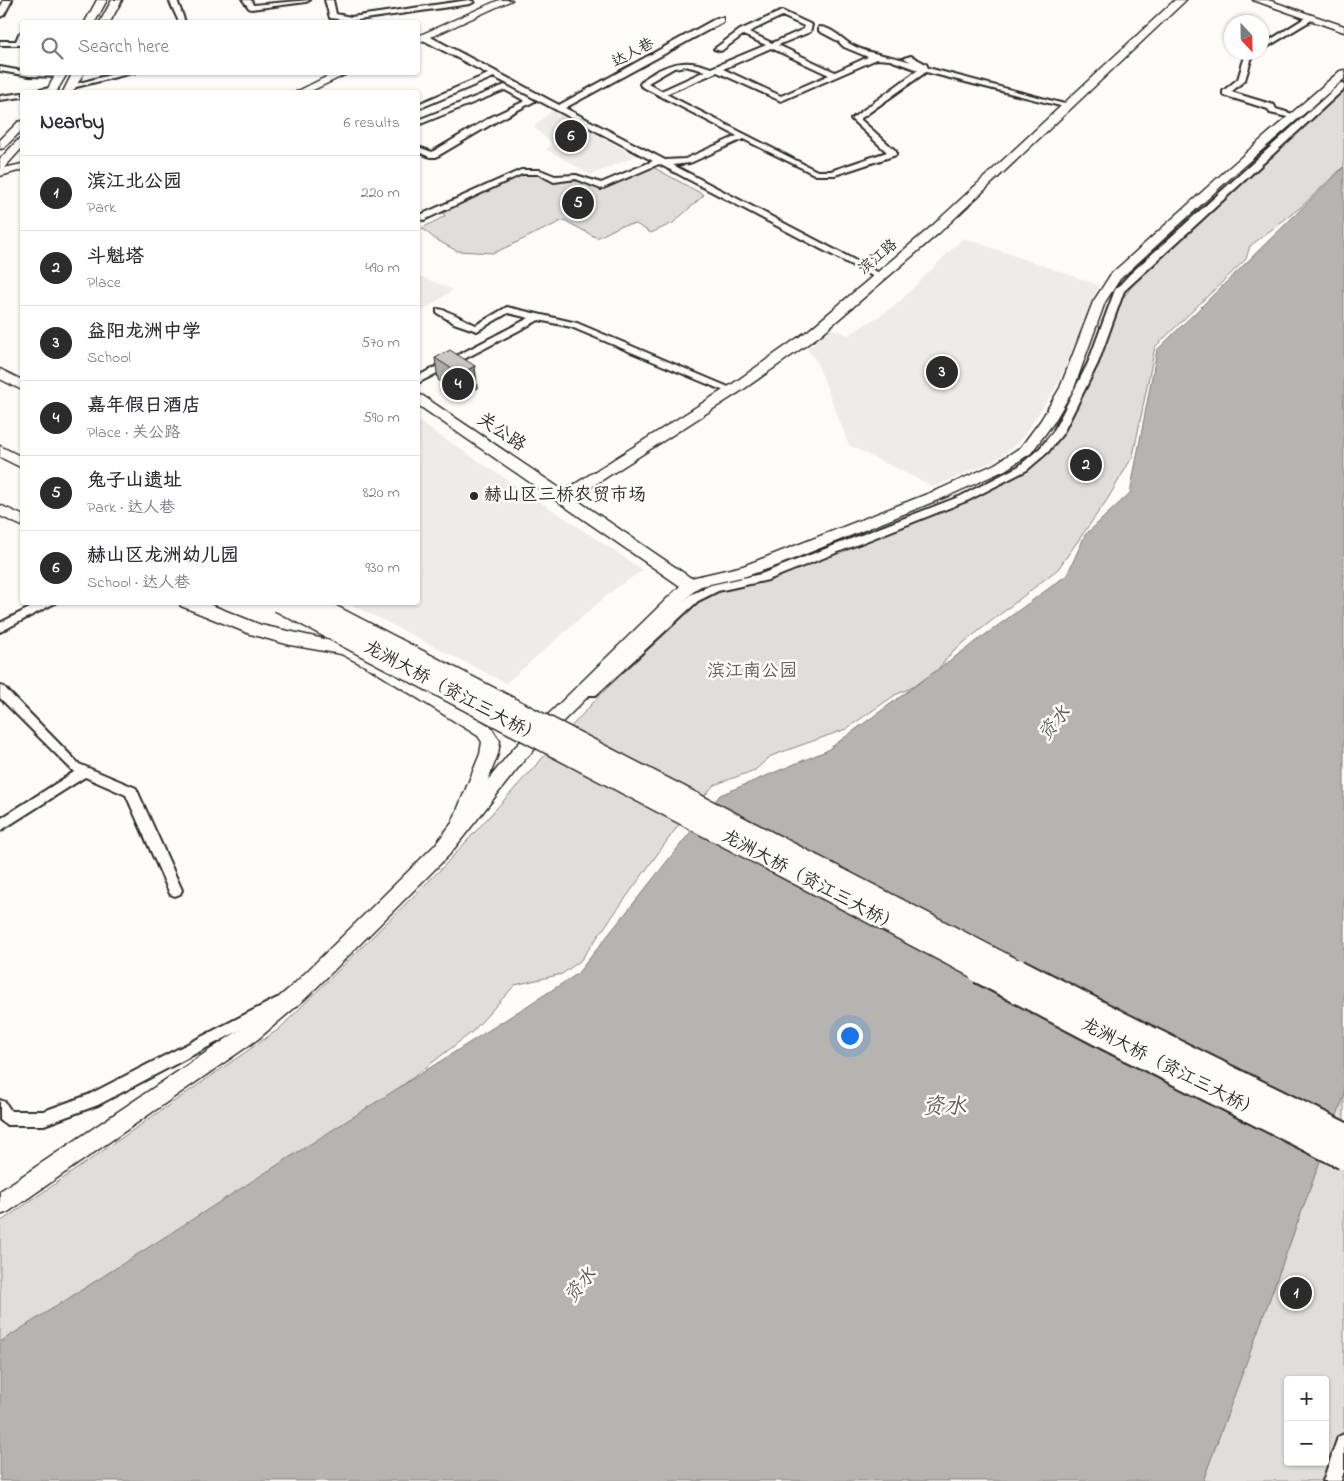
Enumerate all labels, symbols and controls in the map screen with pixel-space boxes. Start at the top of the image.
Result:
north arrow [1224,15,1269,60]
search box [20,20,420,75]
street label: 达人巷 [608,33,658,73]
icon: search [38,34,66,62]
text: Search here [78,34,169,61]
text: Nearby [40,108,104,138]
text: 6 results [343,111,400,135]
pin: 6 [555,117,587,155]
text: 滨江北公园 [87,169,182,196]
text: 1 [53,181,59,205]
text: 220 m [361,181,400,205]
pin: 5 [562,184,594,222]
text: Park [87,196,116,220]
street label: 滨江路 [854,234,902,280]
text: 斗魁塔 [87,244,144,271]
text: 2 [52,256,60,280]
text: 490 m [365,256,400,280]
text: Place [87,271,121,295]
text: 益阳龙洲中学 [87,319,201,346]
text: 3 [53,331,59,355]
text: 570 m [361,331,400,355]
text: School [87,346,131,370]
pin: 3 [926,353,958,391]
pin: 4 [442,365,474,403]
text: 嘉年假日酒店 [87,393,201,420]
text: 4 [53,406,59,430]
text: 590 m [363,406,400,430]
street label: 关公路 [471,407,531,459]
text: Place · 关公路 [87,421,180,445]
pin: 2 [1070,446,1102,484]
text: 兔子山遗址 [87,468,182,495]
text: 5 [51,481,61,505]
text: 820 m [363,481,400,505]
place label: 赫山区三桥农贸市场 [484,483,646,509]
marker: 赫山区三桥农贸市场 [468,490,480,502]
text: Park · 达人巷 [87,496,175,520]
text: 赫山区龙洲幼儿园 [87,543,239,570]
text: 6 [52,556,60,580]
text: 930 m [365,556,400,580]
text: School · 达人巷 [87,571,190,595]
street label: 龙洲大桥（资江三大桥） [358,635,546,751]
park label: 滨江南公园 [707,659,797,685]
water label: 资水 [1032,700,1078,747]
street label: 龙洲大桥（资江三大桥） [716,824,904,940]
street label: 龙洲大桥（资江三大桥） [1076,1012,1264,1126]
your location [837,1023,863,1049]
water label: 资水 [922,1092,967,1124]
water label: 资水 [558,1262,604,1309]
pin: 1 [1280,1274,1312,1312]
map controls [1284,1376,1329,1466]
button: + [1284,1376,1329,1421]
button: − [1284,1421,1329,1466]

